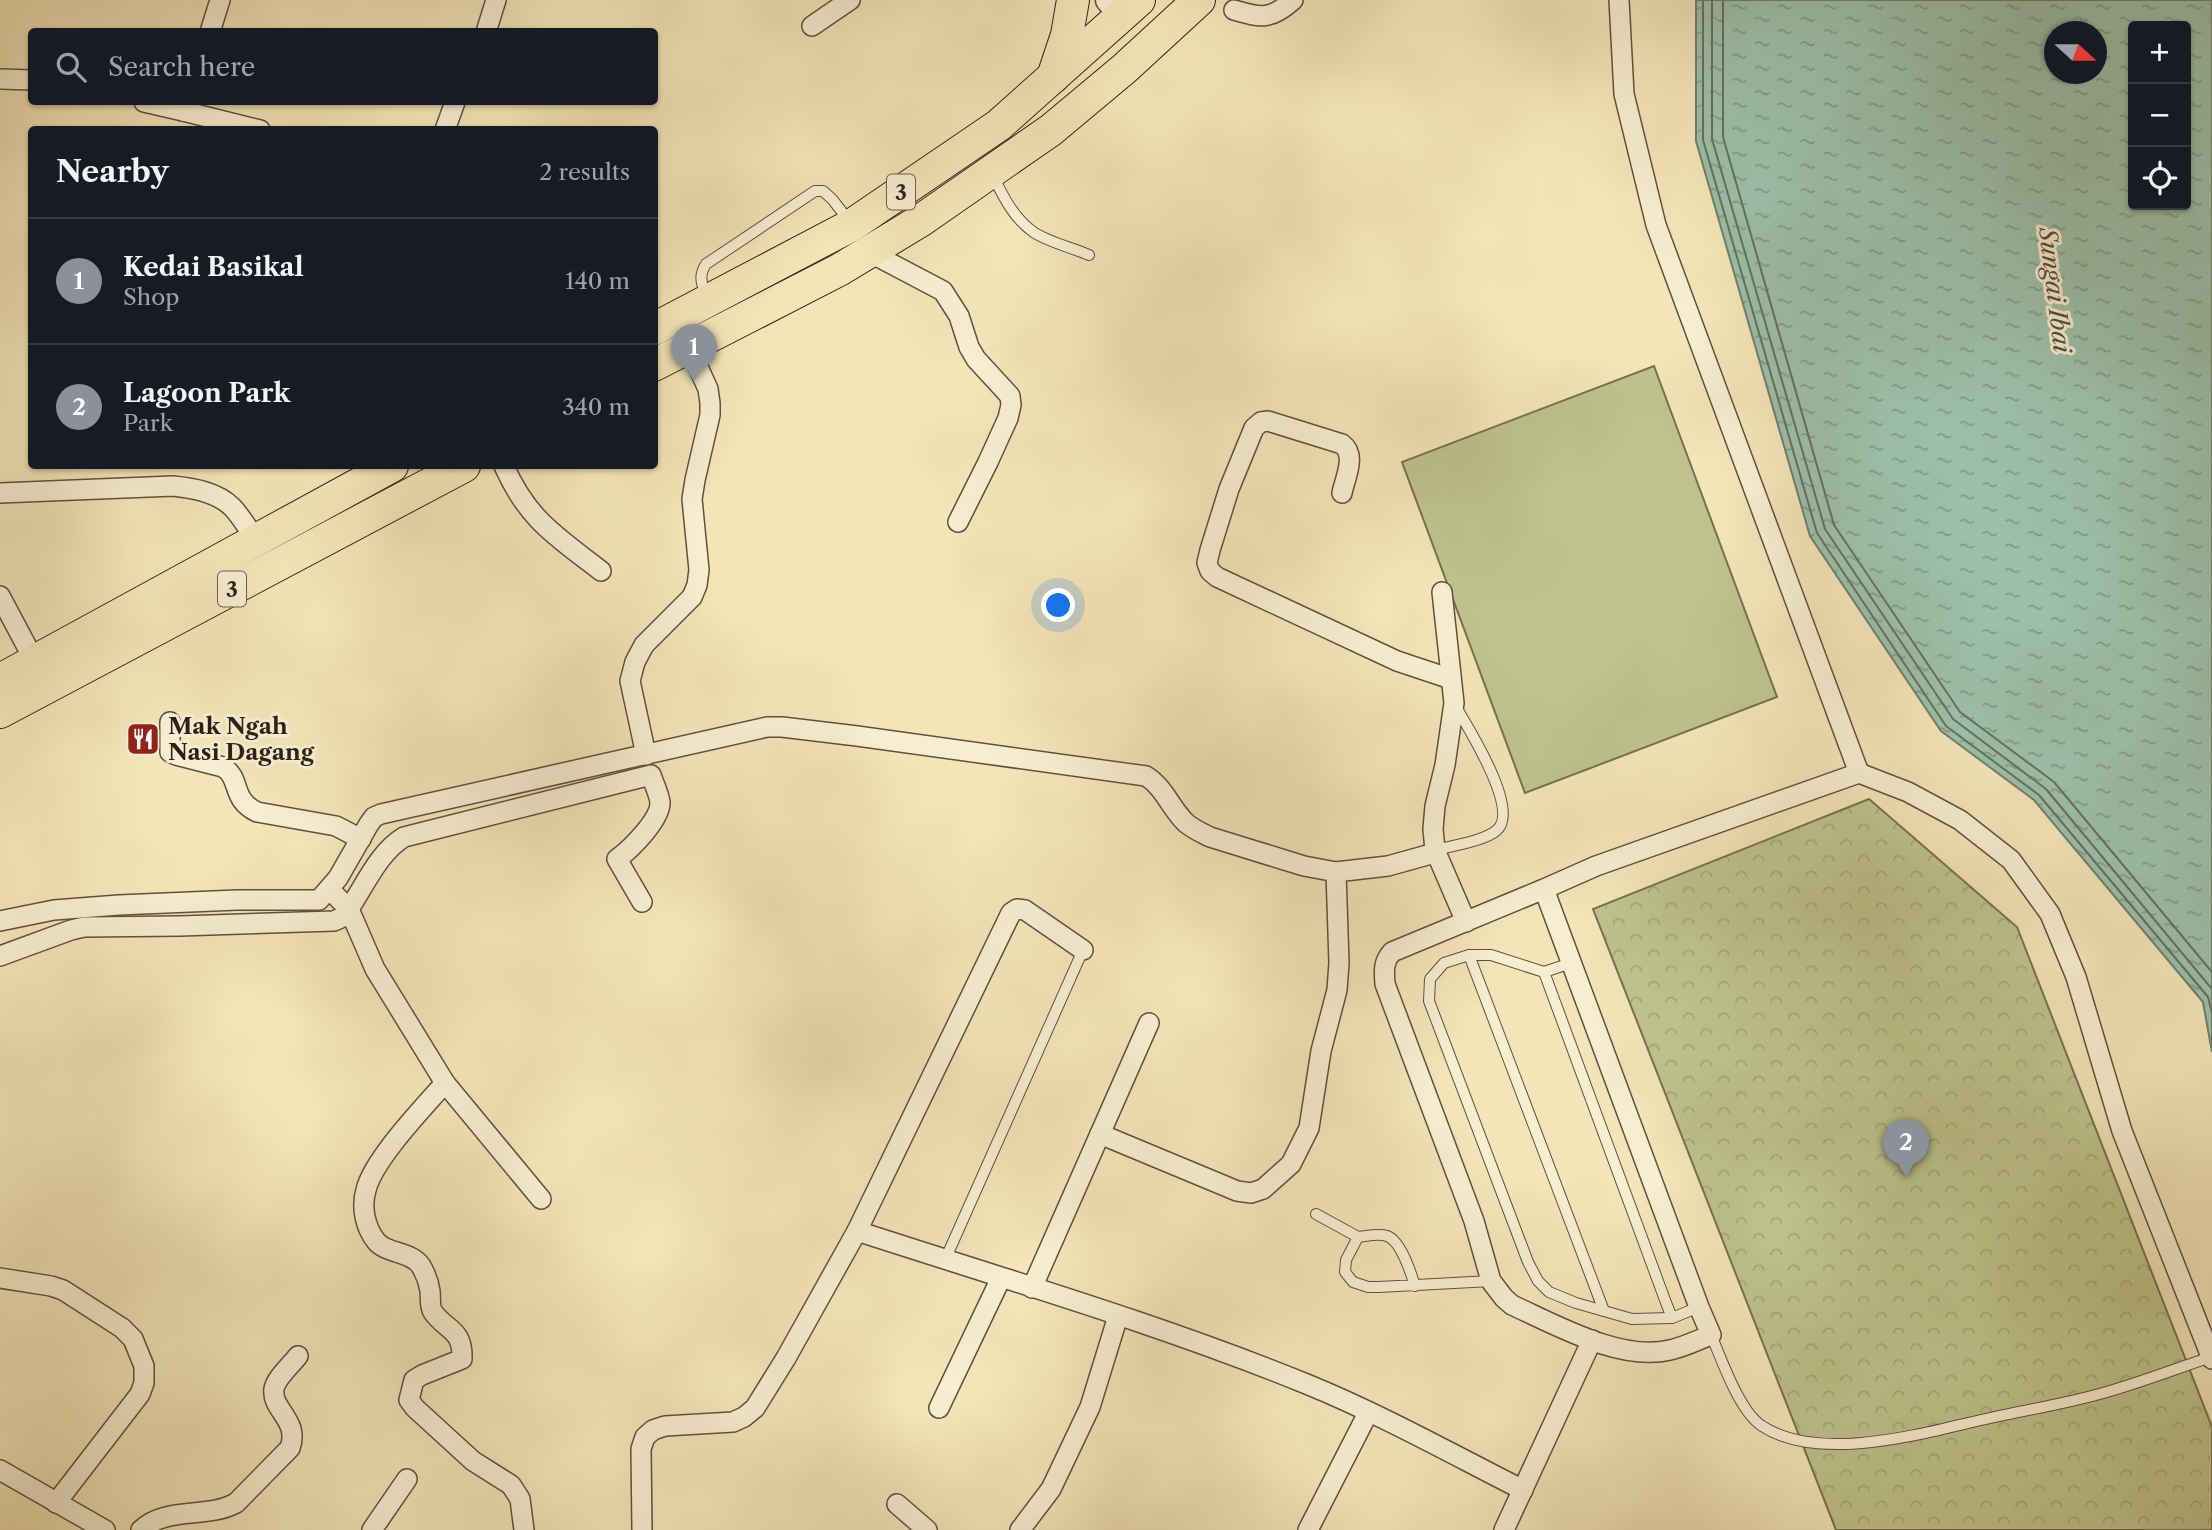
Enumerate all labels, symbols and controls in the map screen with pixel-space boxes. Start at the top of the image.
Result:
north arrow [2044,21,2107,84]
map controls [2128,21,2191,210]
button: + [2128,21,2191,84]
search box [28,28,658,105]
icon: search [52,48,90,86]
text: Search here [108,51,255,83]
button: − [2128,84,2191,147]
button: locate [2128,147,2191,210]
text: Nearby [56,153,169,190]
text: 2 results [539,158,630,186]
road number: 3 [887,174,915,210]
water label: Sungai Ibai [2033,224,2077,356]
text: Kedai Basikal [123,251,304,283]
text: 1 [74,267,84,295]
text: 140 m [565,267,630,295]
text: Shop [123,283,179,311]
pin: 1 [671,324,717,382]
text: Lagoon Park [123,377,290,409]
text: 2 [72,393,86,421]
text: 340 m [562,393,630,421]
text: Park [123,409,173,437]
road number: 3 [218,572,246,606]
your location [1041,588,1075,622]
place label: Mak Ngah Nasi Dagang [168,712,315,766]
restaurant icon: Mak Ngah Nasi Dagang [124,720,162,758]
pin: 2 [1883,1119,1929,1177]

